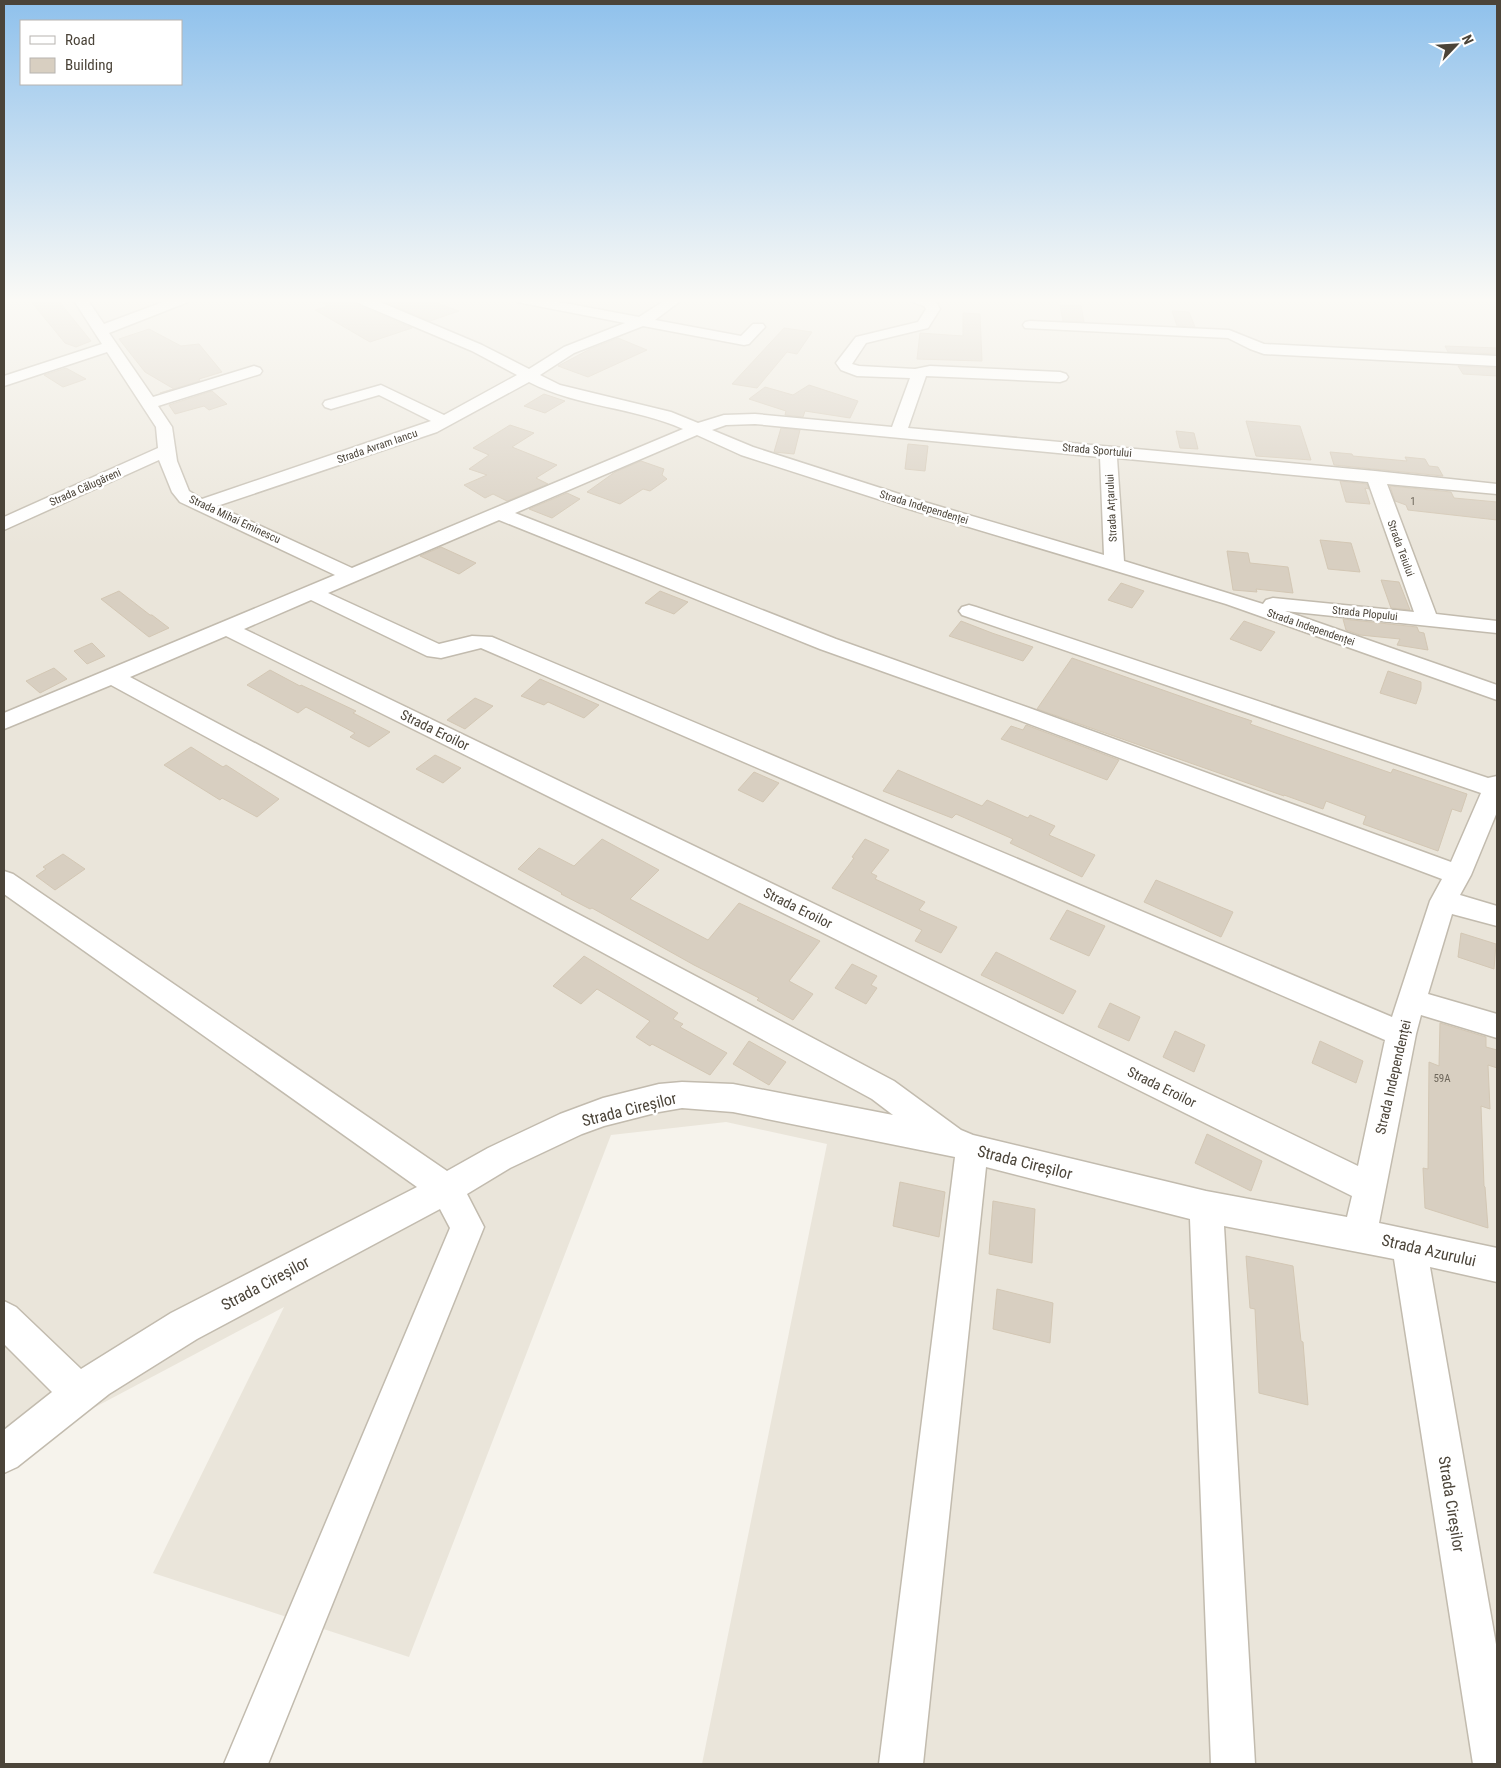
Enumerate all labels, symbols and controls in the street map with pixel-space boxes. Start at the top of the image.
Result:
legend [20,20,182,85]
north arrow [1431,20,1481,70]
text: Road [65,31,95,49]
text: N [1459,32,1477,47]
text: Building [65,56,113,74]
street label: Strada Avram Iancu [335,427,419,466]
street label: Strada Sportului [1062,441,1132,460]
street label: Strada Călugăreni [47,466,123,509]
street label: Strada Arțarului [1103,474,1120,542]
street label: Strada Independenței [878,488,970,527]
street label: Strada Mihai Eminescu [187,493,283,546]
house number: 1 [1410,495,1416,508]
street label: Strada Teiului [1384,518,1417,578]
street label: Strada Plopului [1332,604,1398,623]
street label: Strada Independenței [1265,606,1356,649]
street label: Strada Eroilor [398,706,472,754]
street label: Strada Eroilor [761,884,835,932]
street label: Strada Independenței [1372,1018,1415,1136]
street label: Strada Eroilor [1125,1063,1199,1111]
house number: 59A [1433,1072,1451,1085]
street label: Strada Cireșilor [580,1088,679,1131]
street label: Strada Cireșilor [975,1142,1074,1184]
street label: Strada Azurului [1380,1230,1478,1271]
street label: Strada Cireșilor [218,1252,313,1315]
street label: Strada Cireșilor [1434,1455,1468,1554]

